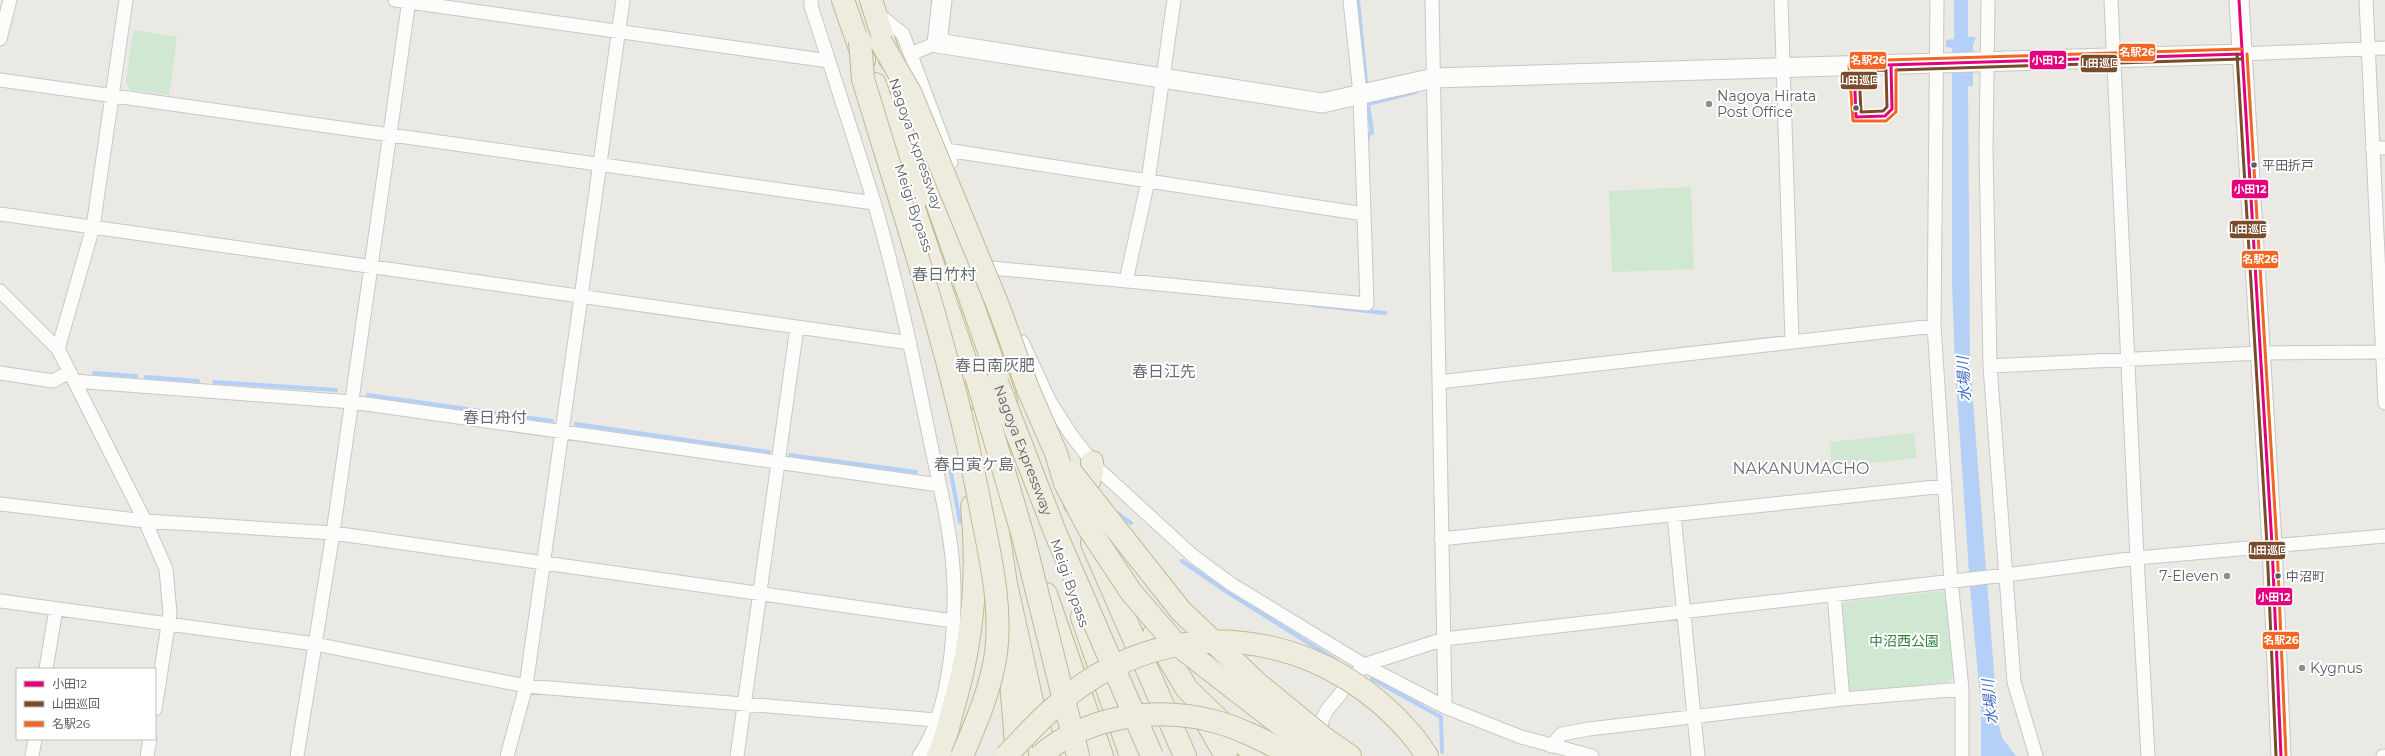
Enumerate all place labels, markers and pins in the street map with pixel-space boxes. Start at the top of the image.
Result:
place label: Nagoya Hirata Post Office [1717,87,1816,121]
marker: Nagoya Hirata Post Office [1704,99,1714,109]
unlabelled marker [1851,103,1861,113]
place label: 平田折戸 [2262,157,2314,173]
marker: 平田折戸 [2249,160,2259,170]
place label: 7-Eleven [2159,567,2219,585]
place label: 中沼町 [2286,568,2325,584]
marker: 7-Eleven [2222,571,2232,581]
marker: 中沼町 [2273,571,2283,581]
place label: Kygnus [2310,659,2363,677]
marker: Kygnus [2297,663,2307,673]

